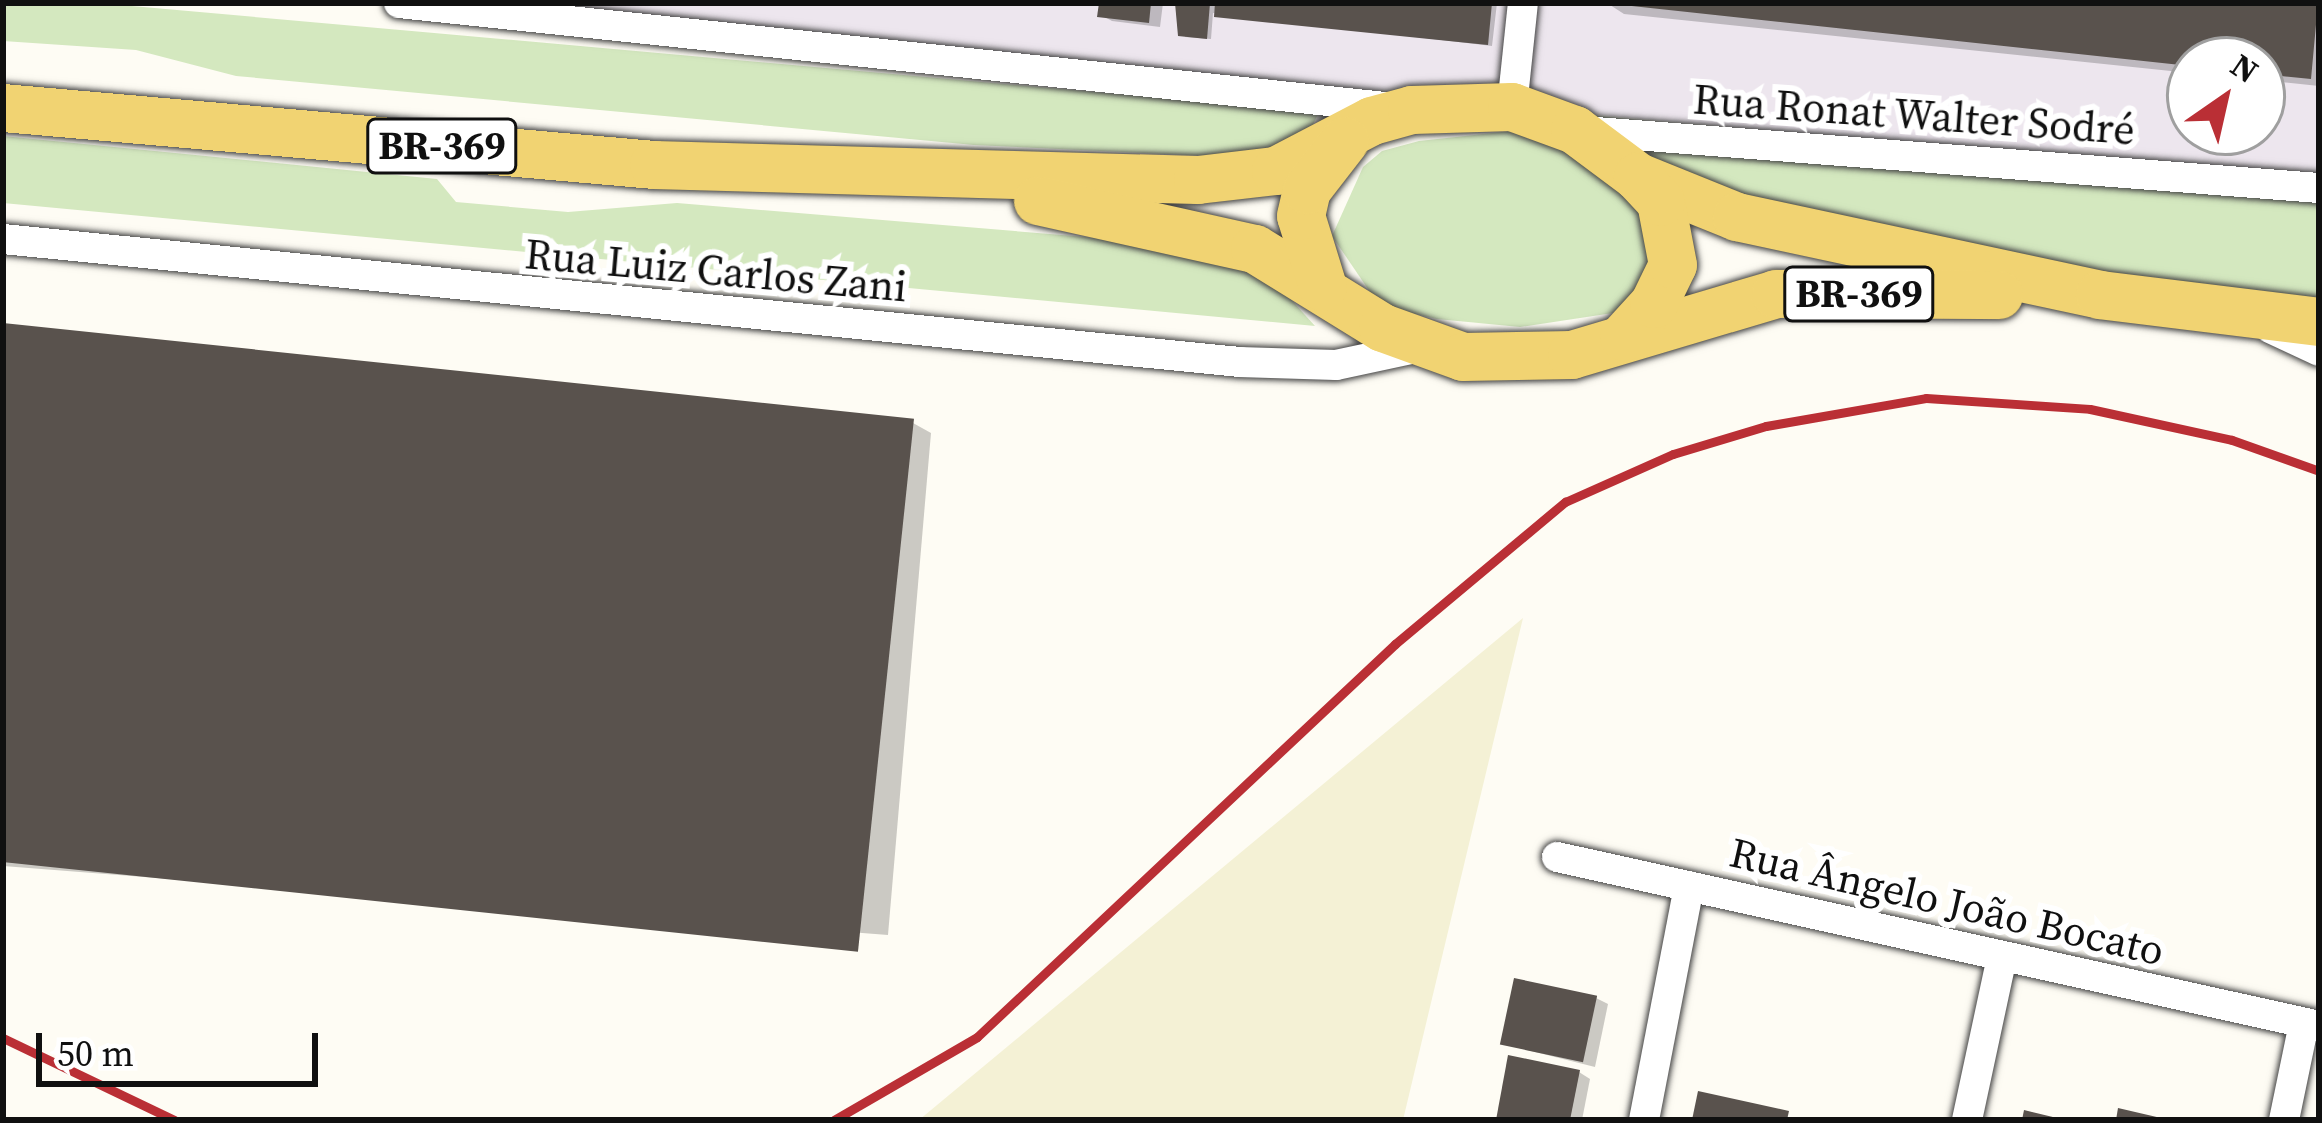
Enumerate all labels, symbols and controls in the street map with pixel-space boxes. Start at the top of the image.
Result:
north arrow [2166,36,2286,156]
text: N [2222,43,2267,94]
street label: Rua Ronat Walter Sodré [1691,73,2137,155]
road number: BR-369 [364,113,520,179]
street label: Rua Luiz Carlos Zani [523,228,909,312]
road number: BR-369 [1781,261,1937,327]
street label: Rua Ângelo João Bocato [1725,827,2169,975]
scale bar [42,1009,324,1083]
text: 50 m [57,1029,134,1078]

